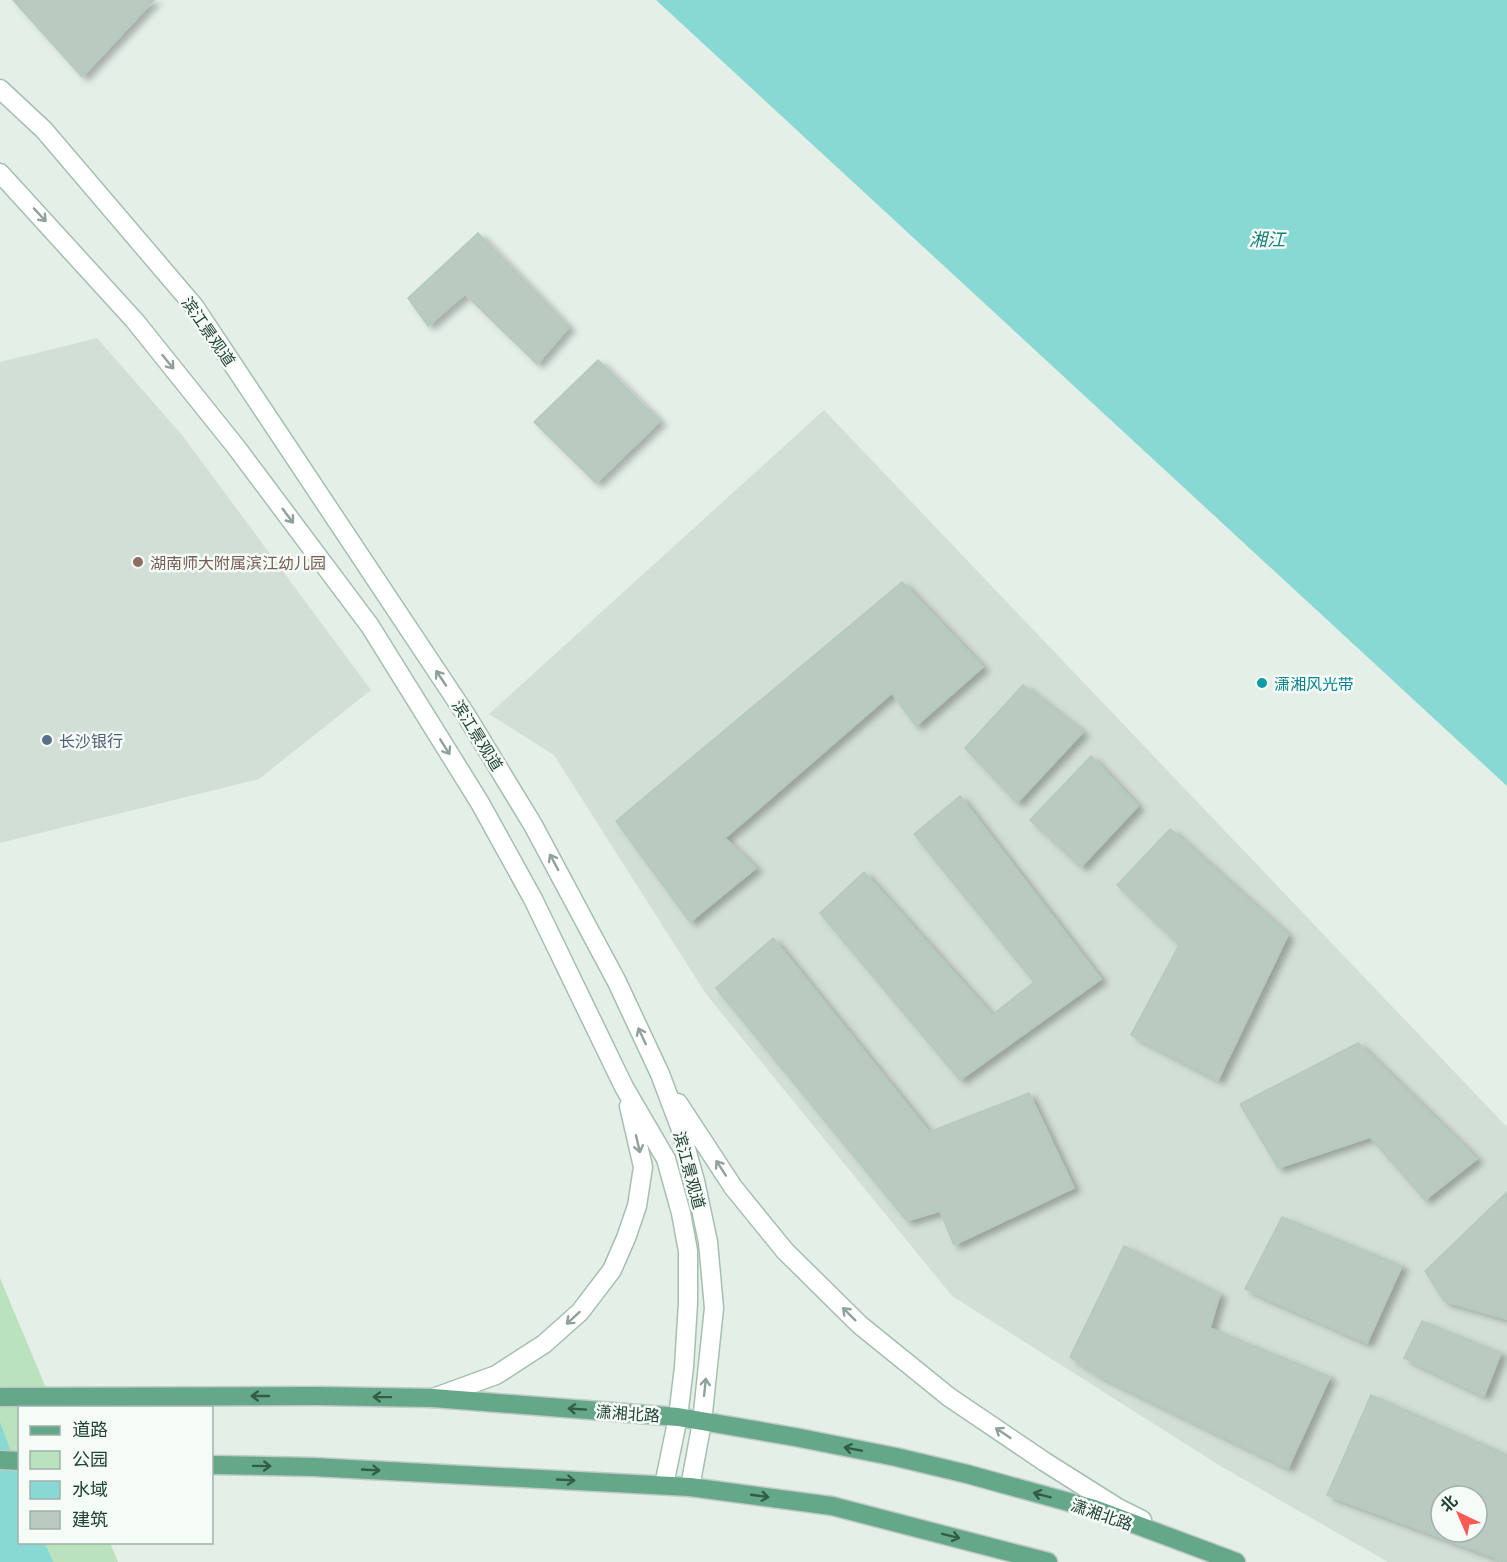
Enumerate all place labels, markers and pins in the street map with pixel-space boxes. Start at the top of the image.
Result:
place label: 湖南师大附属滨江幼儿园 [150,553,326,572]
marker: 湖南师大附属滨江幼儿园 [131,555,145,569]
place label: 潇湘风光带 [1274,674,1354,693]
marker: 潇湘风光带 [1255,676,1269,690]
place label: 长沙银行 [59,731,123,750]
marker: 长沙银行 [40,733,54,747]

